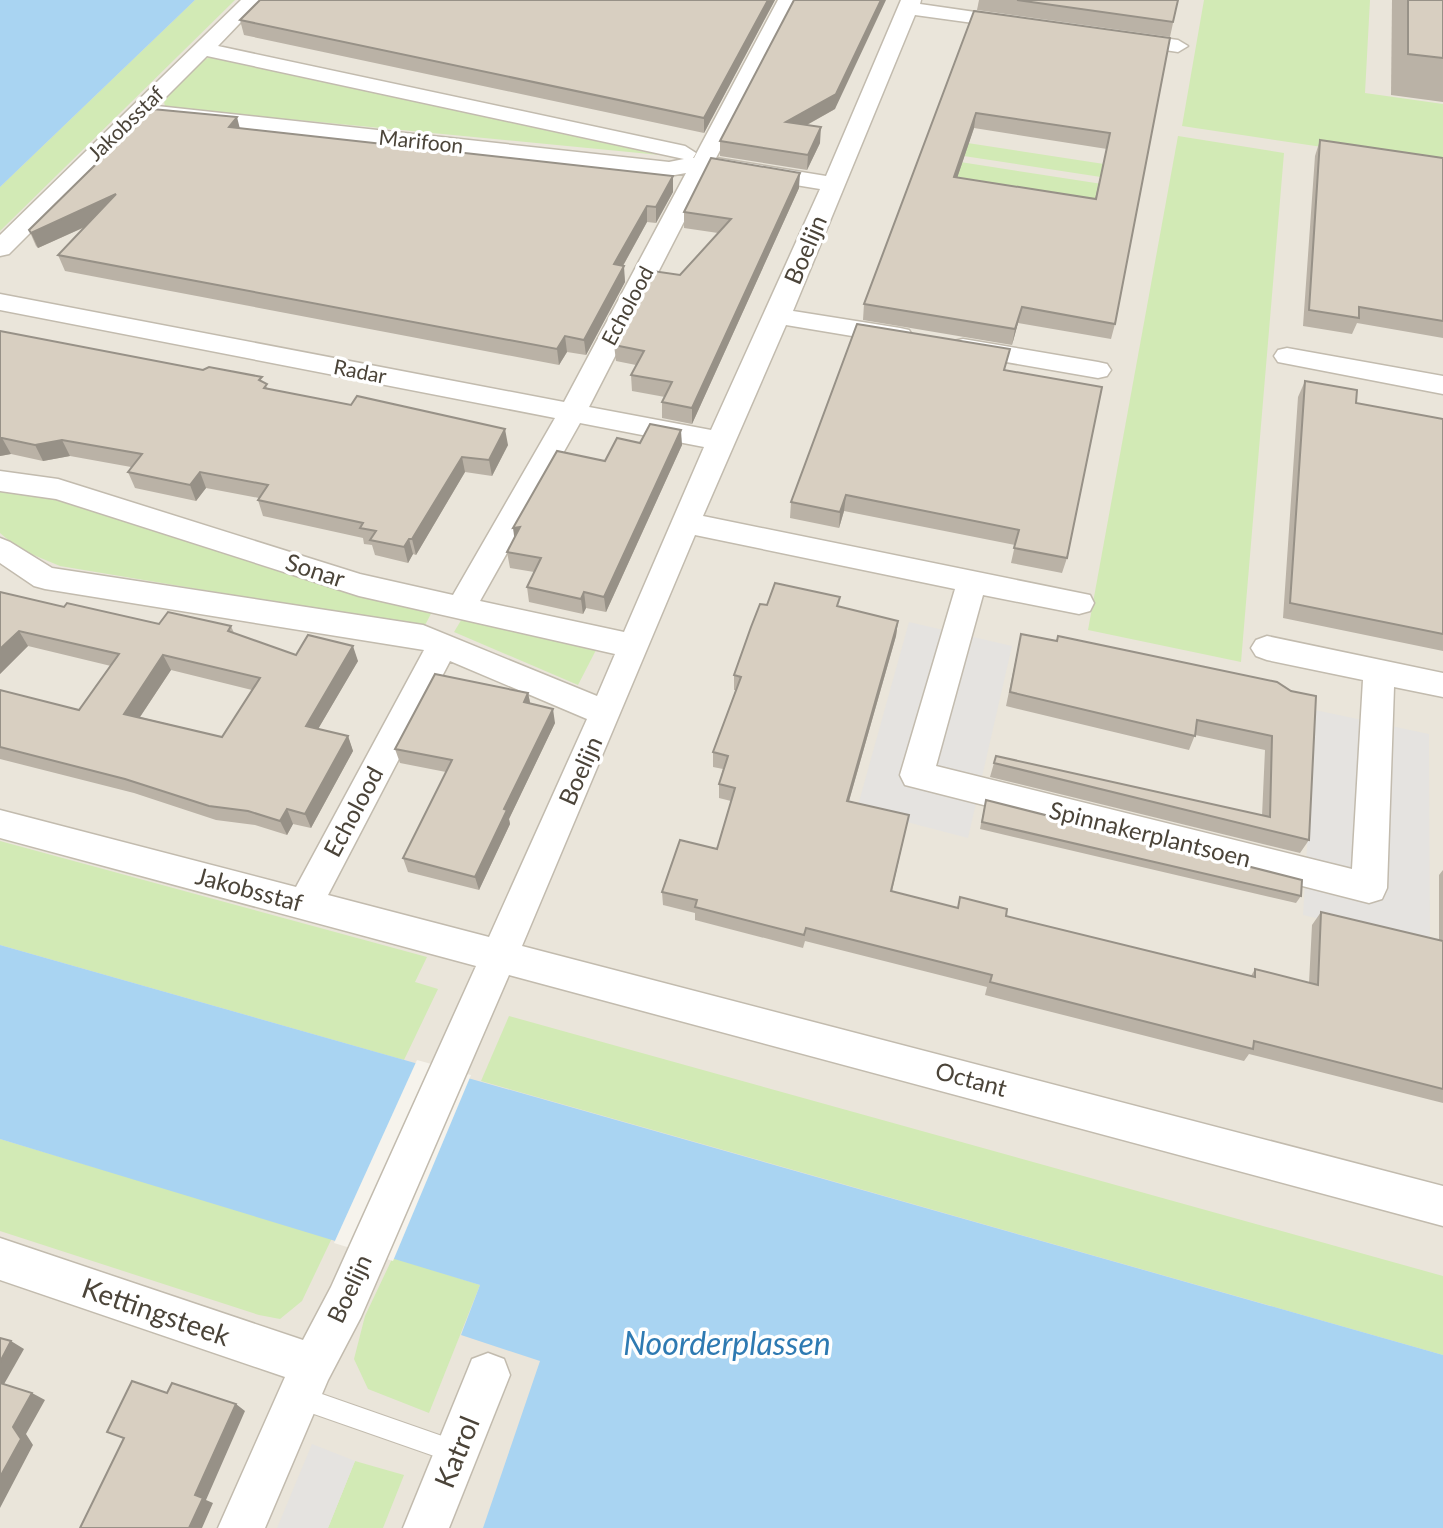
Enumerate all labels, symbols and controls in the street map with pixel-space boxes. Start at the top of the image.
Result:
street label: Jakobsstaf [82,80,169,165]
street label: Marifoon [378,124,465,157]
street label: Boelijn [777,211,832,288]
street label: Echolood [595,262,658,349]
street label: Radar [332,353,389,388]
street label: Sonar [282,546,349,593]
street label: Boelijn [552,732,608,809]
street label: Echolood [317,761,389,861]
street label: Spinnakerplantsoen [1047,794,1254,873]
street label: Jakobsstaf [193,860,307,917]
street label: Octant [932,1055,1011,1102]
street label: Boelijn [320,1250,377,1327]
street label: Kettingsteek [78,1270,236,1352]
water label: Noorderplassen [623,1323,831,1362]
street label: Katrol [426,1411,486,1492]

